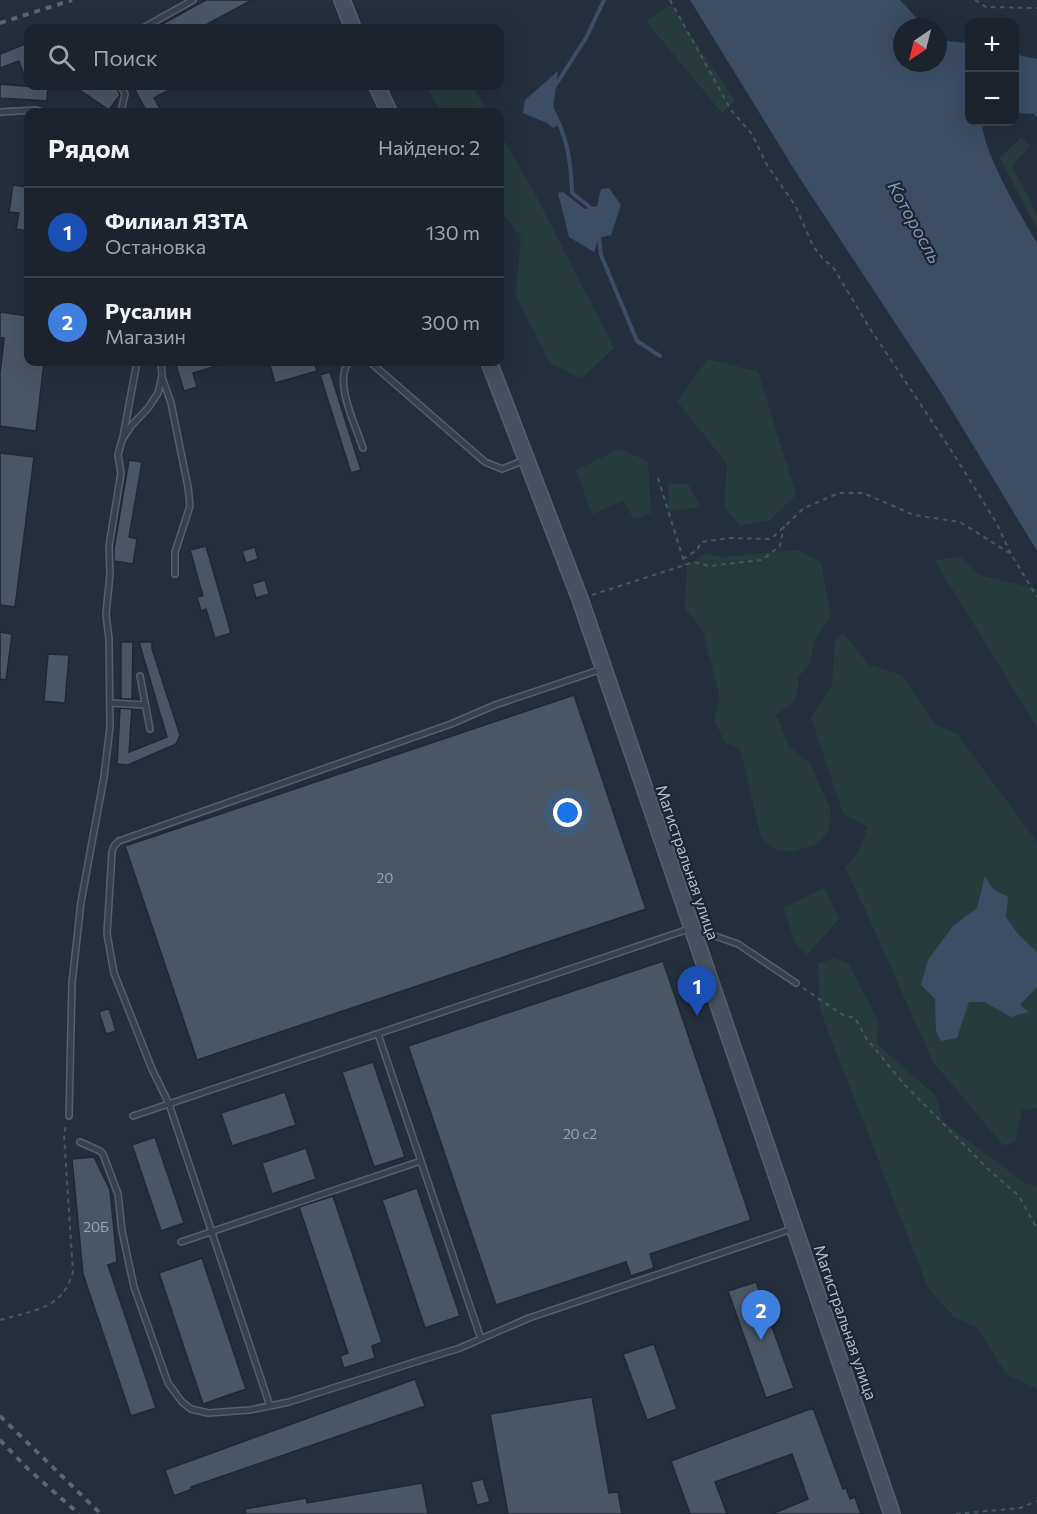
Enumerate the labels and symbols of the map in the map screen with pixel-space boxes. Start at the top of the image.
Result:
north arrow [893,18,947,72]
water label: Которосль [883,177,947,267]
street label: Магистральная улица [653,782,723,942]
your location [553,798,582,827]
house number: 20 [377,869,393,886]
pin: 1 [678,966,716,1016]
house number: 20 с2 [563,1125,597,1142]
house number: 20Б [83,1218,109,1235]
street label: Магистральная улица [811,1242,881,1402]
pin: 2 [742,1290,780,1340]

